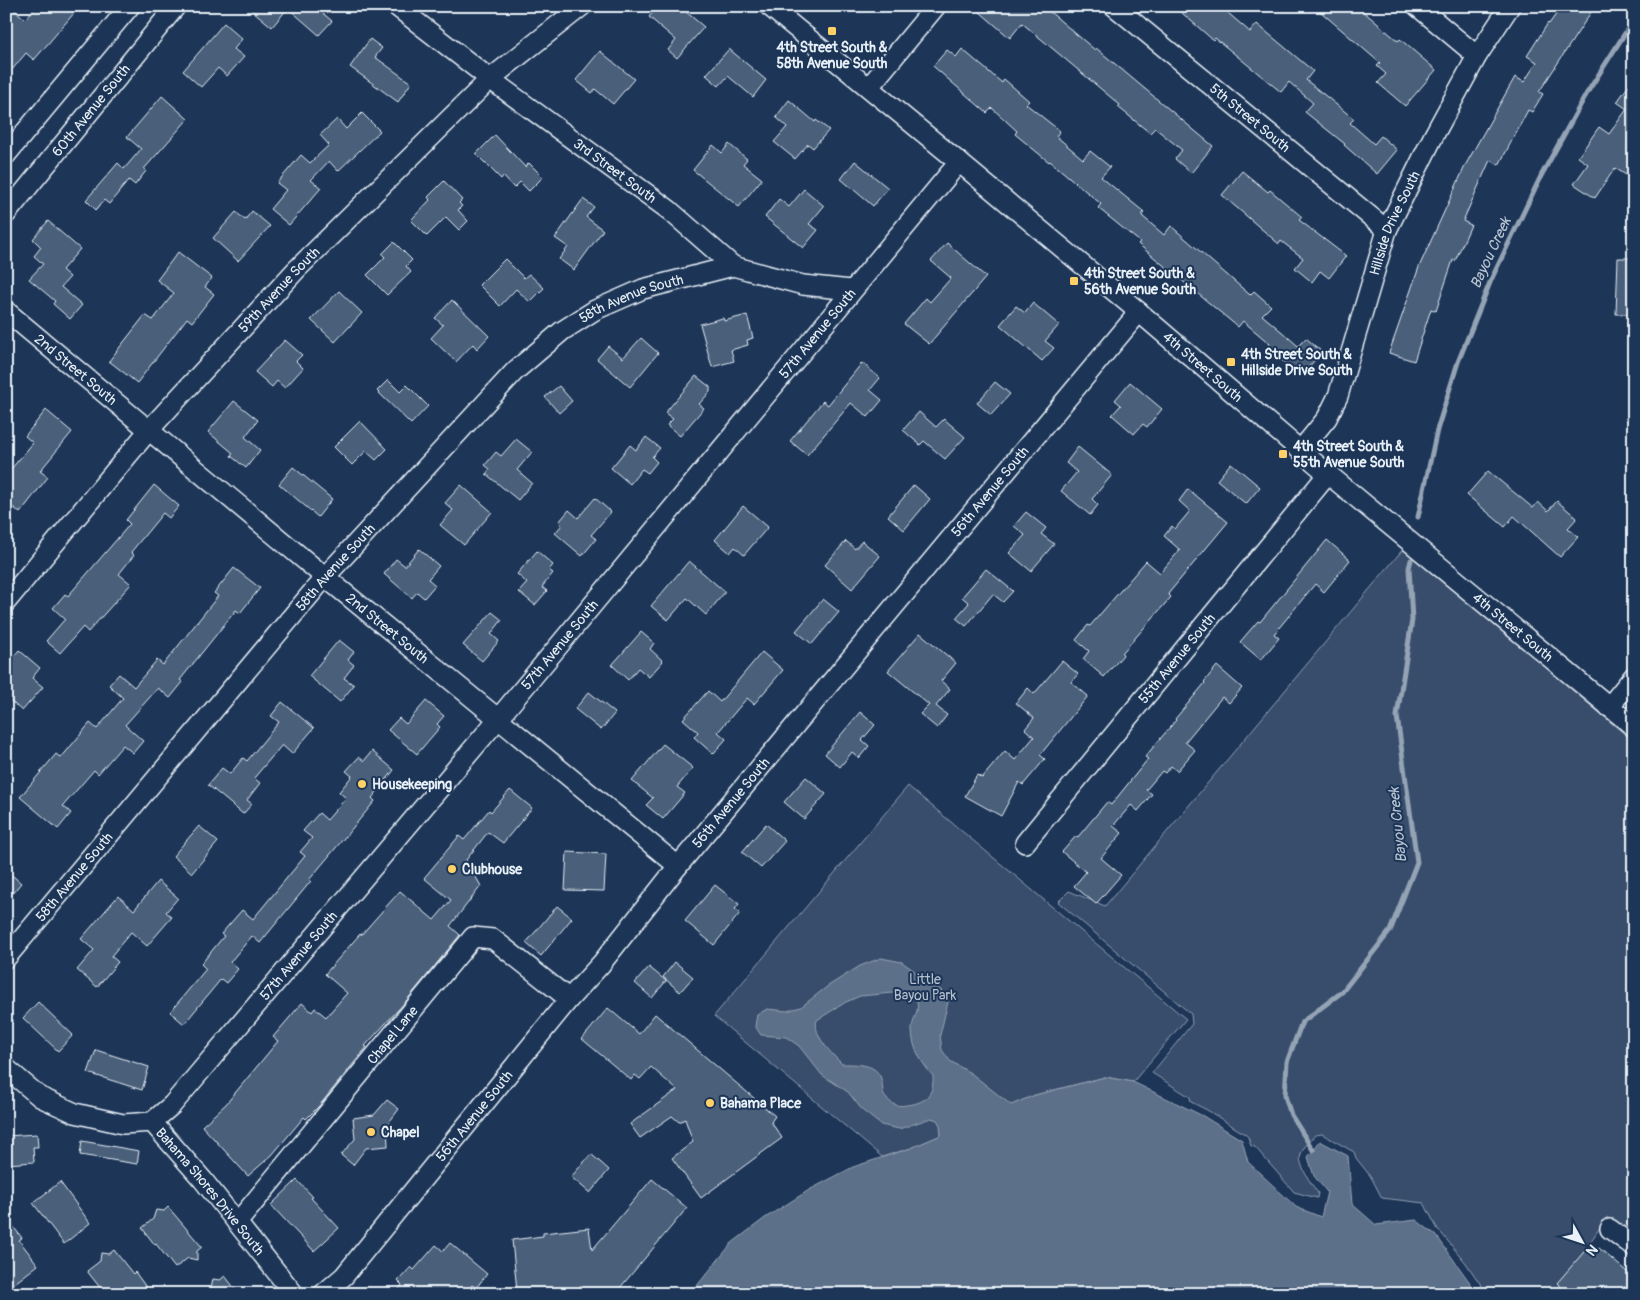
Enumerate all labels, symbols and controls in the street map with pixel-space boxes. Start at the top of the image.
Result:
marker: 4th Street South & 58th Avenue South [826,25,838,37]
place label: 4th Street South & 58th Avenue South [776,39,888,72]
street label: 60th Avenue South [48,61,133,160]
street label: 5th Street South [1206,80,1294,156]
street label: 3rd Street South [570,135,660,206]
street label: Hillside Drive South [1366,168,1423,277]
water label: Bayou Creek [1466,213,1516,291]
street label: 59th Avenue South [235,243,323,336]
place label: 4th Street South & 56th Avenue South [1084,265,1196,298]
street label: 58th Avenue South [576,271,685,327]
marker: 4th Street South & 56th Avenue South [1068,275,1080,287]
street label: 57th Avenue South [775,285,859,382]
street label: 4th Street South [1159,328,1246,405]
street label: 2nd Street South [31,330,120,408]
place label: 4th Street South & Hillside Drive South [1241,346,1353,379]
marker: 4th Street South & Hillside Drive South [1225,356,1237,368]
place label: 4th Street South & 55th Avenue South [1293,438,1405,471]
street label: 56th Avenue South [947,443,1032,540]
marker: 4th Street South & 55th Avenue South [1277,448,1289,460]
street label: 58th Avenue South [292,520,378,614]
street label: 2nd Street South [343,589,432,667]
street label: 4th Street South [1469,589,1557,665]
street label: 57th Avenue South [517,596,602,693]
street label: 55th Avenue South [1135,610,1219,707]
street label: 56th Avenue South [688,754,773,851]
place label: Housekeeping [372,776,452,793]
marker: Housekeeping [356,778,368,790]
water label: Bayou Creek [1384,784,1411,864]
street label: 58th Avenue South [32,829,116,925]
place label: Clubhouse [462,861,523,878]
marker: Clubhouse [446,863,458,875]
street label: 57th Avenue South [256,907,341,1003]
park label: Little Bayou Park [894,971,956,1004]
street label: Chapel Lane [363,1002,421,1067]
street label: 56th Avenue South [432,1067,516,1165]
place label: Bahama Place [720,1095,802,1112]
marker: Bahama Place [704,1097,716,1109]
street label: Bahama Shores Drive South [152,1124,268,1258]
place label: Chapel [381,1124,420,1141]
marker: Chapel [365,1126,377,1138]
north arrow [1558,1218,1608,1268]
text: N [1582,1241,1601,1259]

